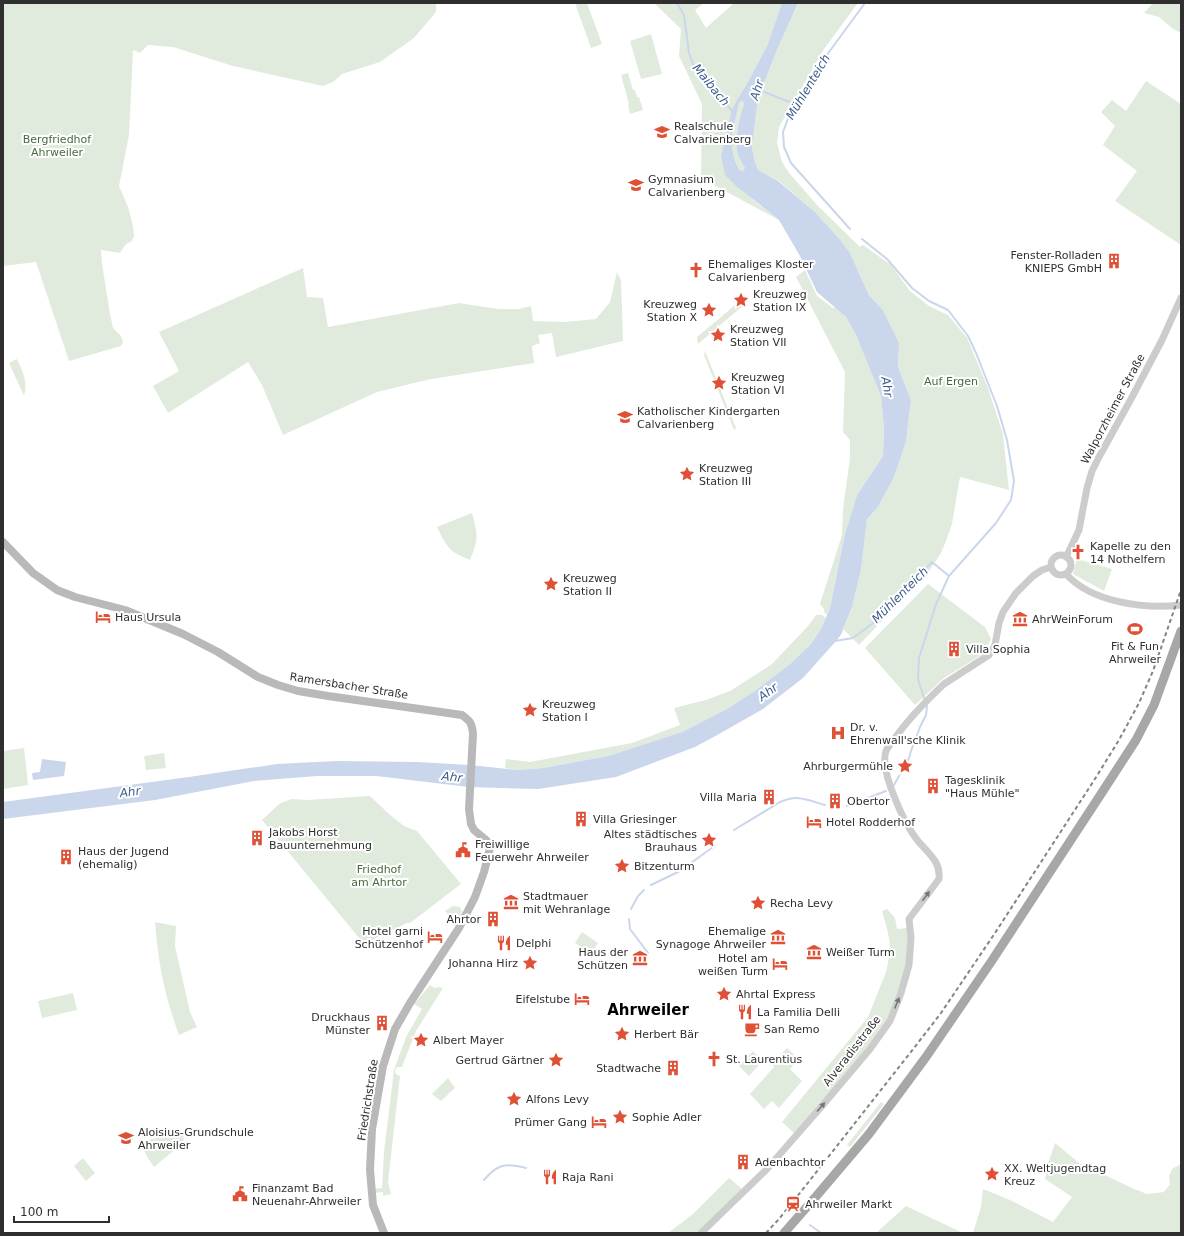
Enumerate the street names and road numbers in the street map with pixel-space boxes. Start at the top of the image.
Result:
street label: Walporzheimer Straße [1078,352,1148,466]
street label: Ramersbacher Straße [289,670,409,702]
street label: Alveradisstraße [820,1013,884,1089]
street label: Friedrichstraße [355,1058,381,1142]

